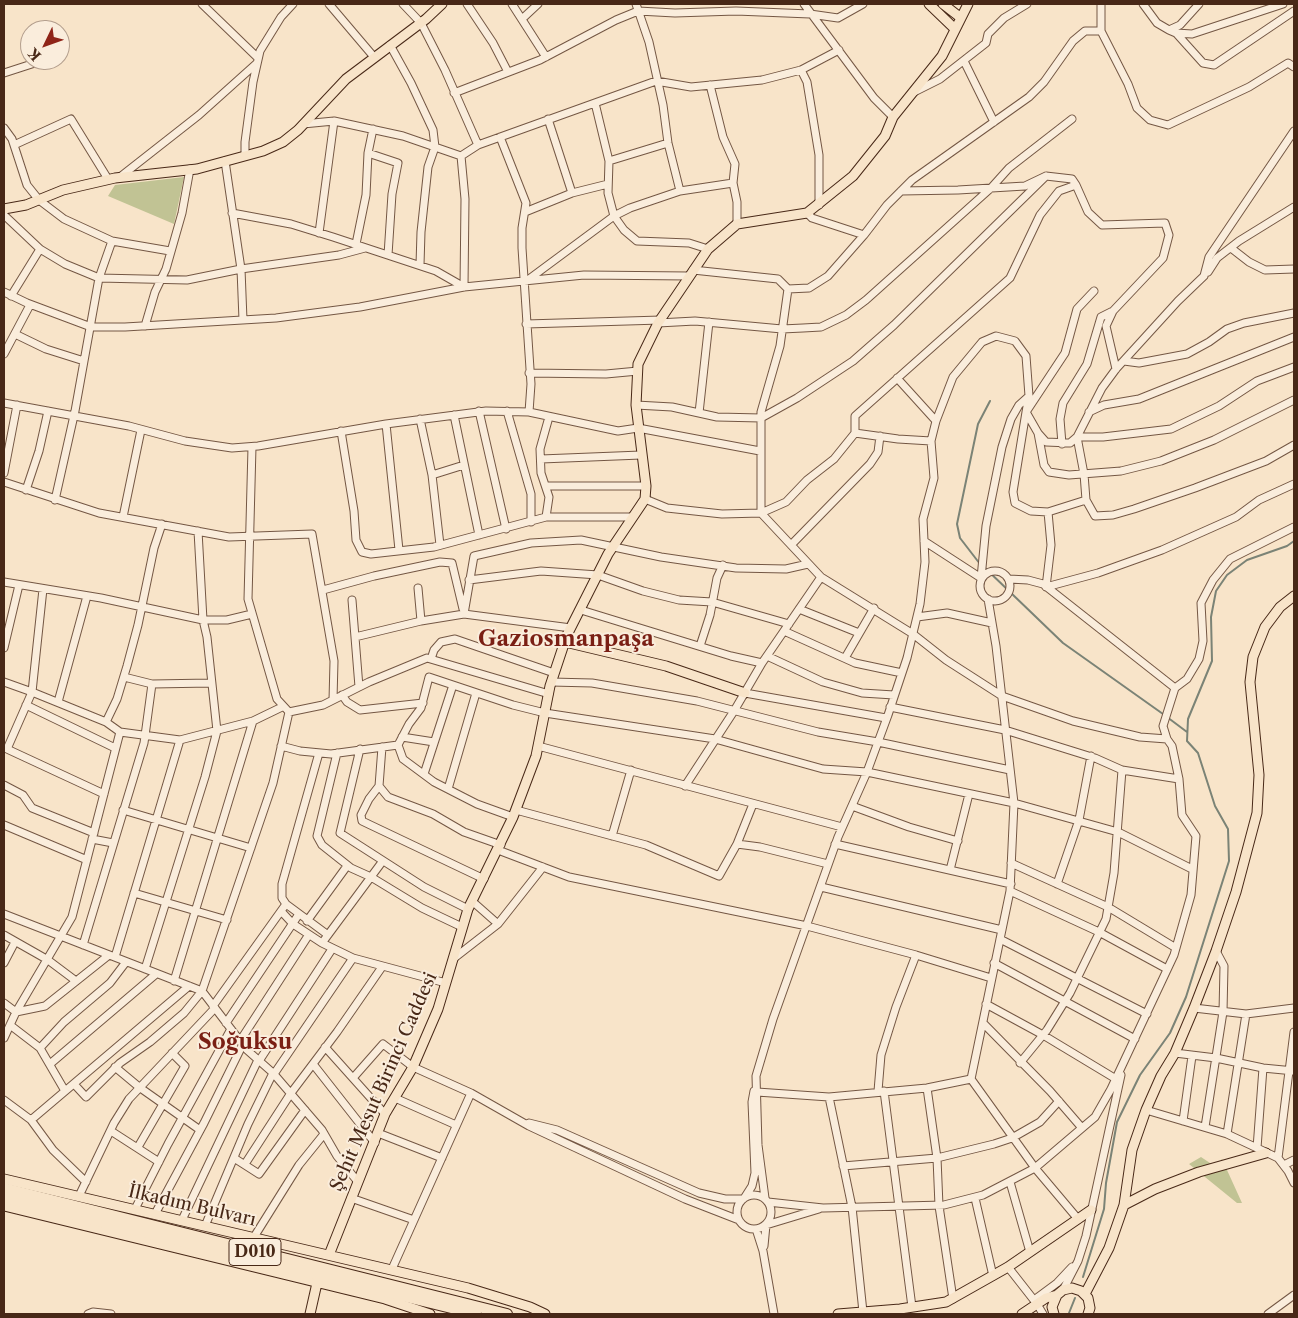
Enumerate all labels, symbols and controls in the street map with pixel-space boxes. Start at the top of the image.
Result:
north arrow [20,20,70,70]
text: K [24,44,45,65]
district label: Gaziosmanpaşa [478,627,654,653]
street label: Şehit Mesut Birinci Caddesi [326,969,442,1195]
district label: Soğuksu [198,1030,292,1056]
street label: İlkadım Bulvarı [126,1181,258,1231]
road number: D010 [229,1238,281,1266]

